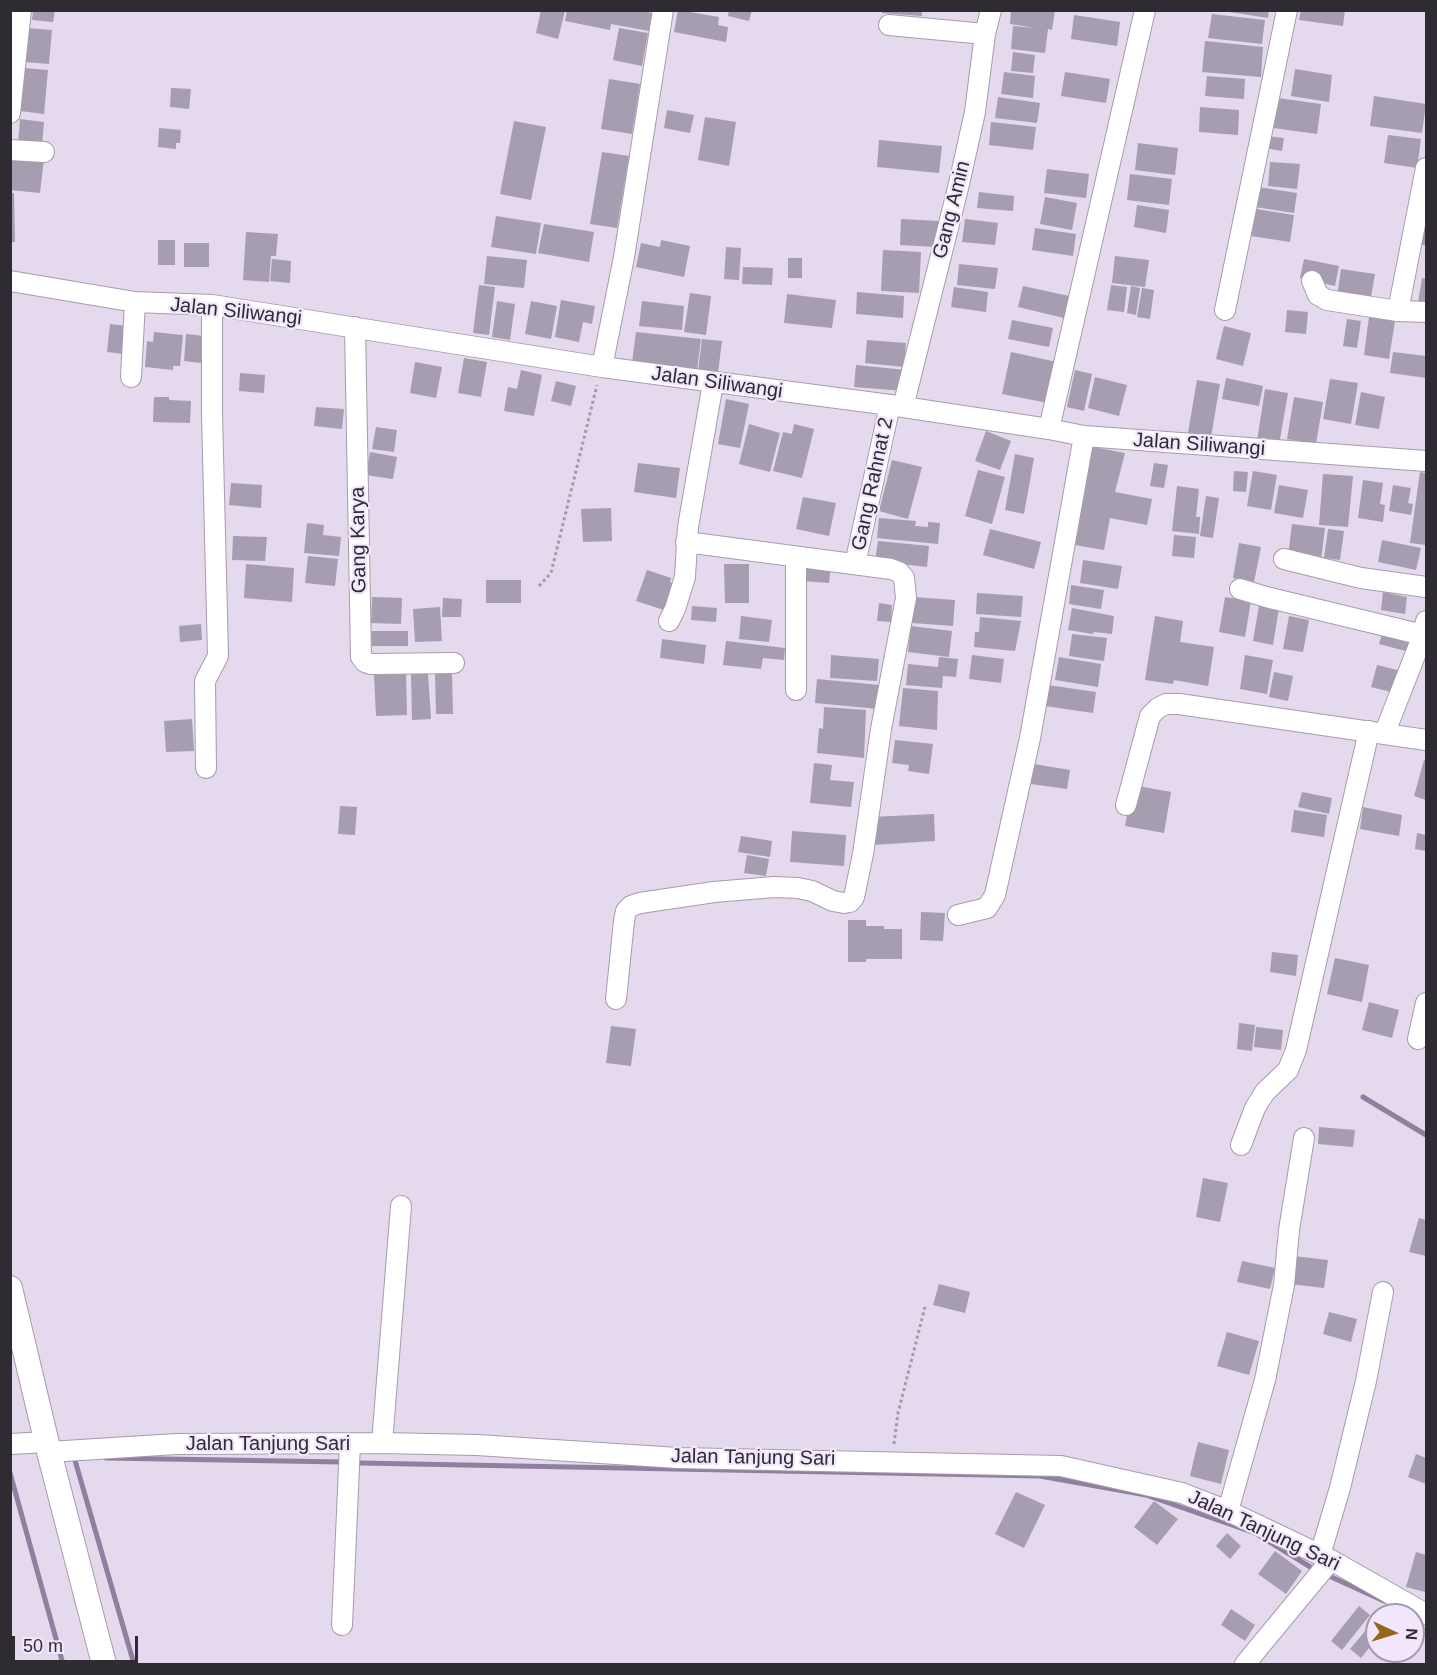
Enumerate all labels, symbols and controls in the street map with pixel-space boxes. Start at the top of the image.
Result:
street label: Gang Amin [928,159,976,261]
street label: Jalan Siliwangi [169,293,303,331]
street label: Jalan Siliwangi [650,362,784,404]
street label: Gang Rahnat 2 [847,415,899,553]
street label: Jalan Siliwangi [1132,428,1266,462]
street label: Gang Karya [346,486,372,594]
street label: Jalan Tanjung Sari [186,1432,350,1456]
street label: Jalan Tanjung Sari [671,1445,835,1471]
street label: Jalan Tanjung Sari [1184,1485,1344,1577]
north arrow [1365,1603,1425,1663]
scale bar [15,1624,141,1662]
text: N [1403,1628,1420,1641]
text: 50 m [23,1636,63,1656]

